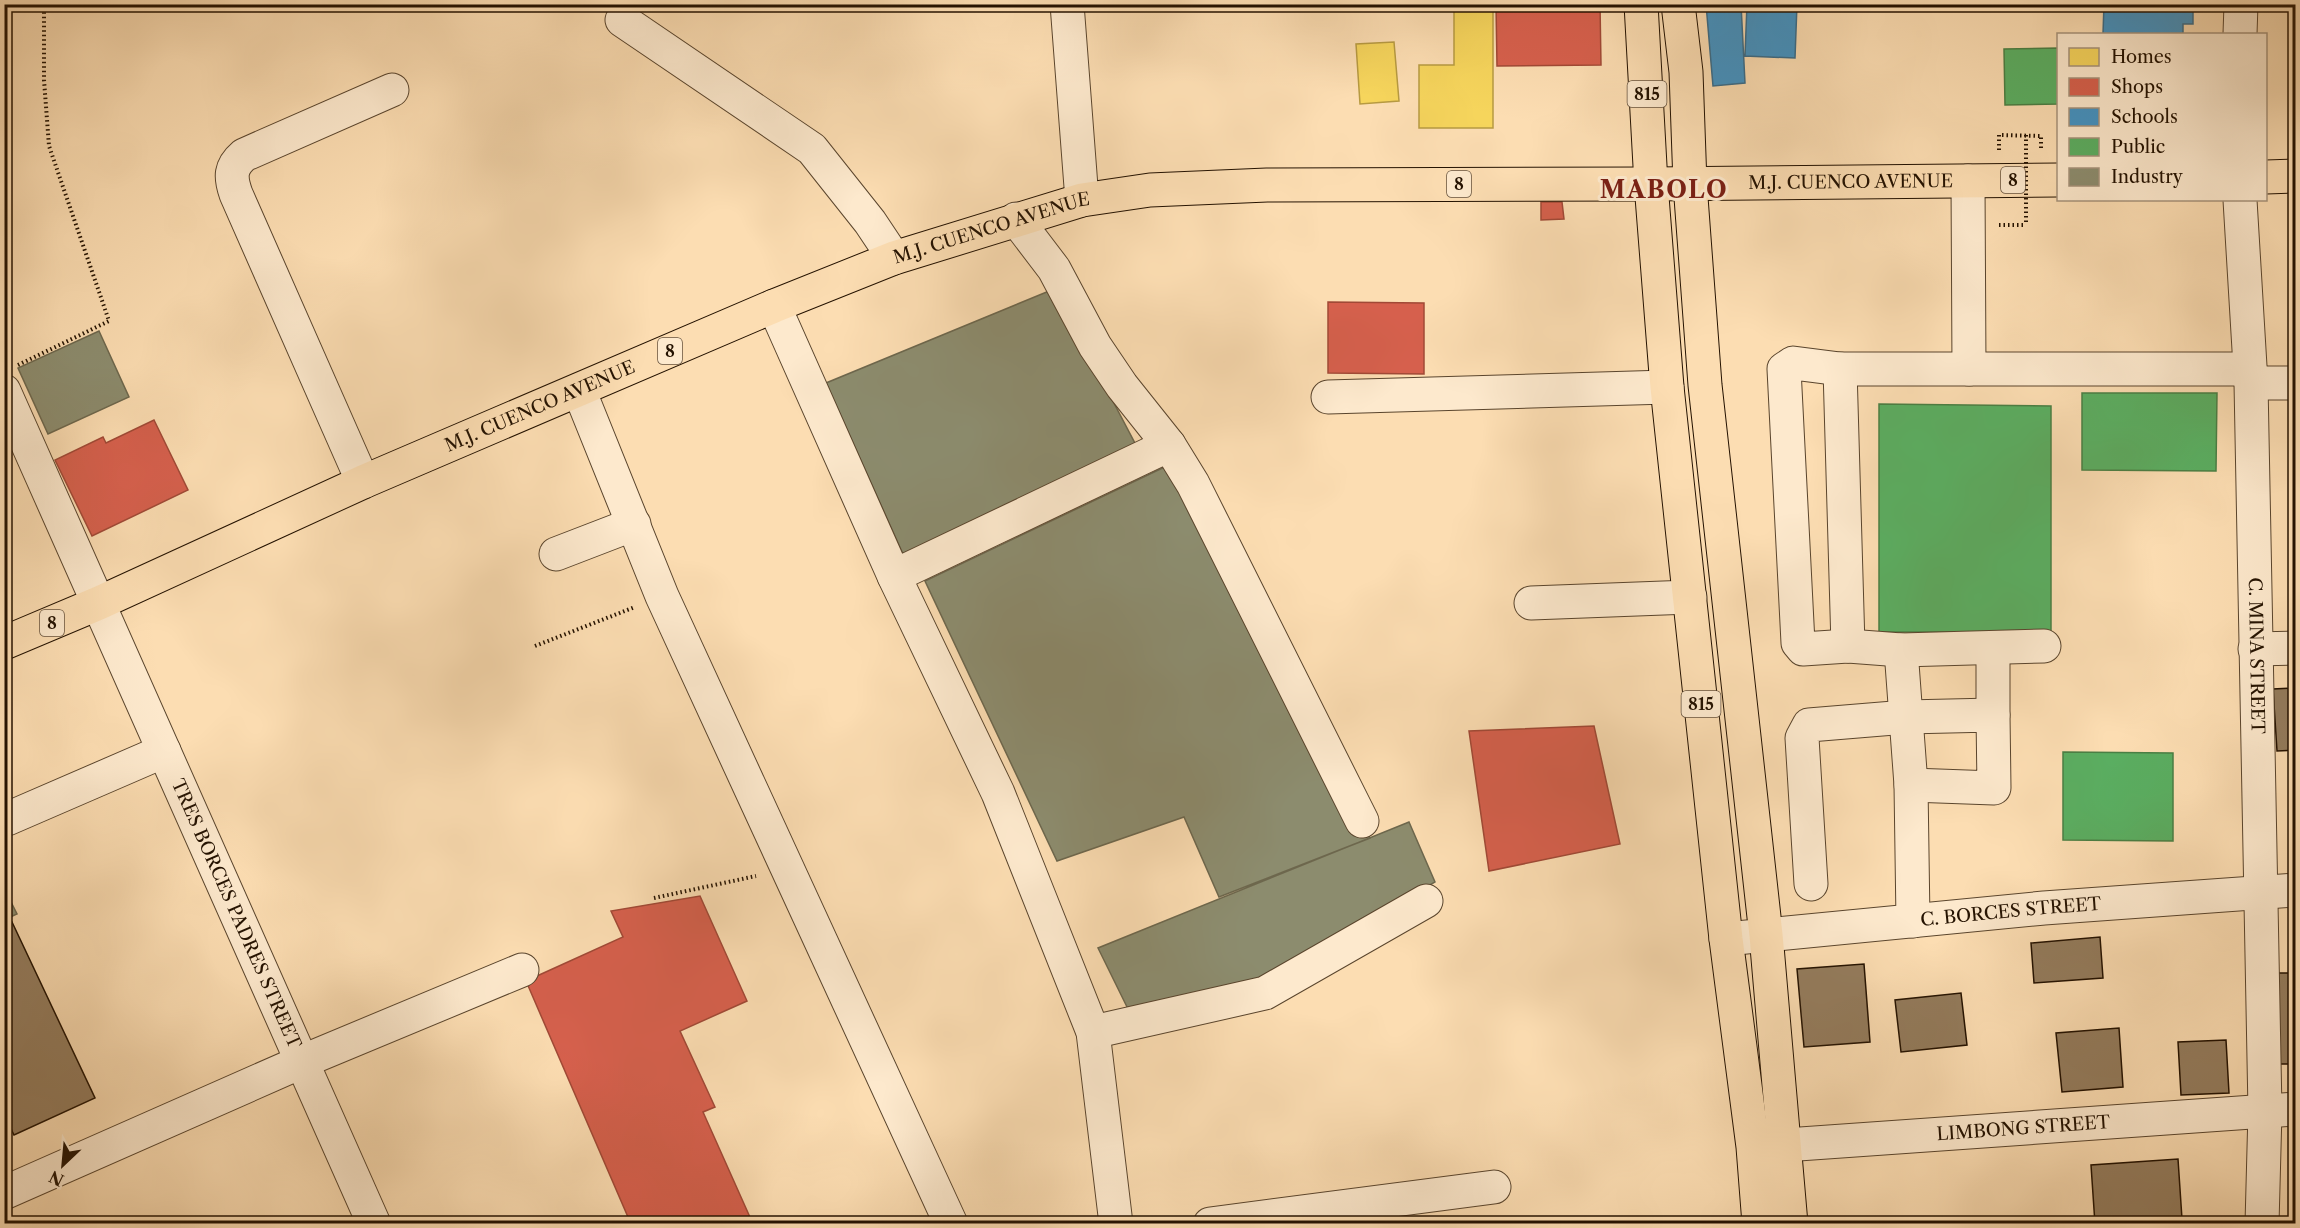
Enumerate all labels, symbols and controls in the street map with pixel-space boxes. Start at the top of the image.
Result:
legend [2057,33,2267,201]
text: Homes [2111,46,2172,68]
text: Shops [2111,76,2163,98]
road number: 815 [1628,81,1666,107]
text: Schools [2111,106,2178,128]
text: Public [2111,136,2165,158]
text: Industry [2111,166,2184,188]
road number: 8 [2001,167,2025,193]
street label: M.J. CUENCO AVENUE [1748,170,1953,194]
road number: 8 [1447,171,1471,197]
district label: MABOLO [1600,175,1728,204]
street label: M.J. CUENCO AVENUE [891,188,1091,269]
road number: 8 [658,338,682,364]
street label: M.J. CUENCO AVENUE [441,356,638,457]
street label: C. MINA STREET [2244,577,2269,735]
road number: 8 [40,610,64,636]
road number: 815 [1682,691,1720,717]
street label: TRES BORCES PADRES STREET [167,776,306,1052]
street label: C. BORCES STREET [1919,893,2102,931]
street label: LIMBONG STREET [1936,1111,2111,1145]
north arrow [33,1135,93,1195]
text: N [46,1166,67,1191]

